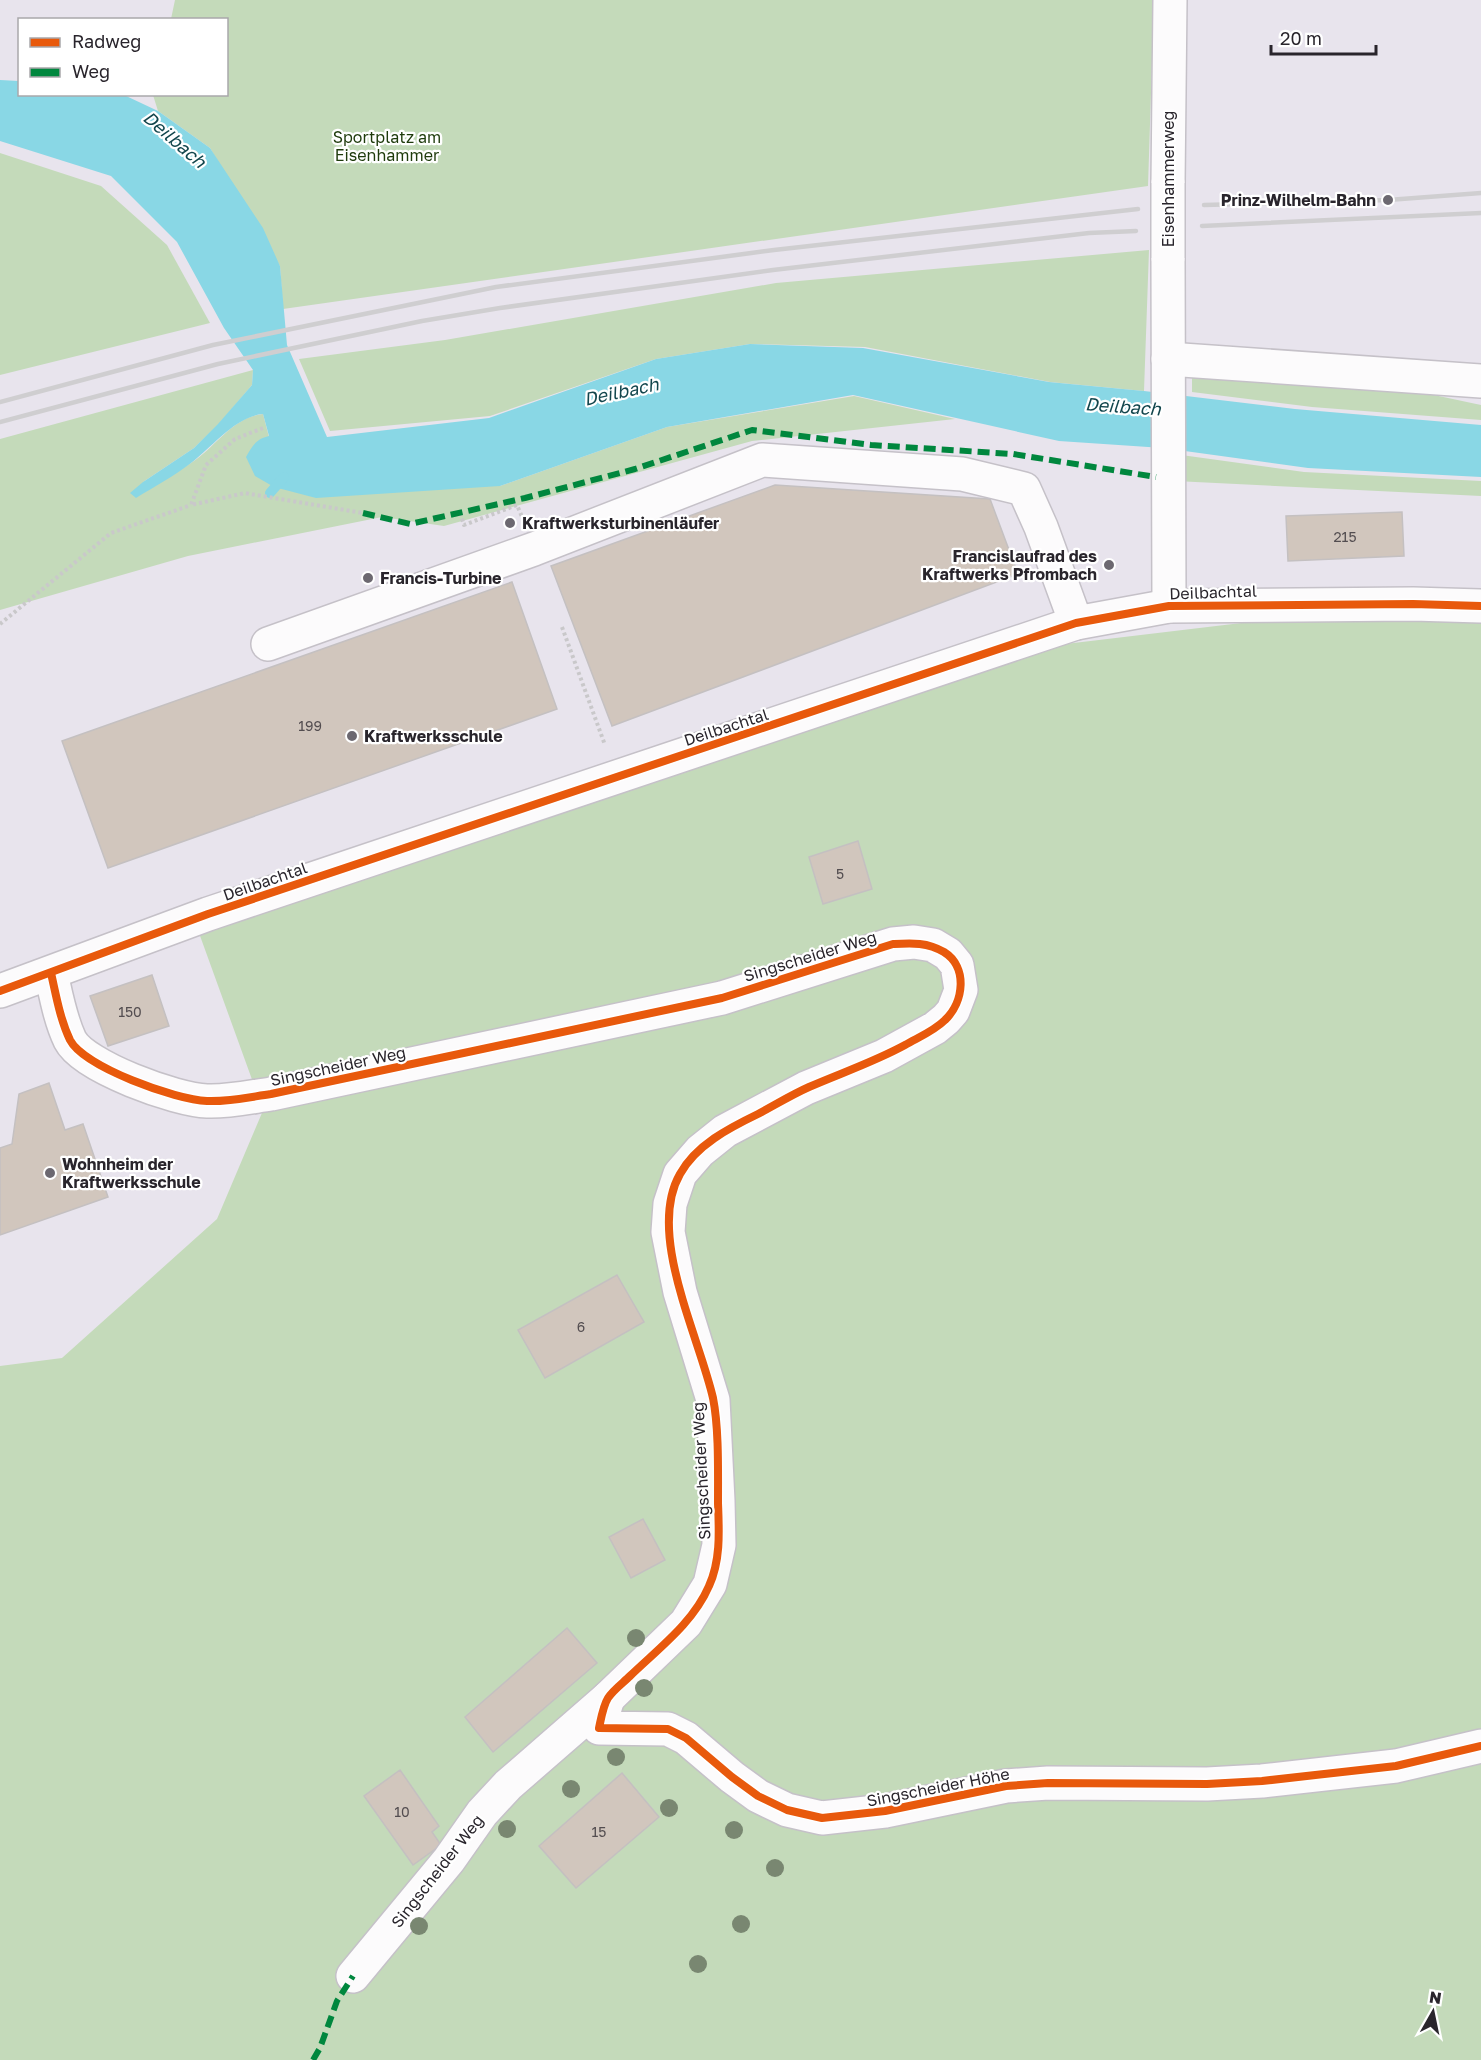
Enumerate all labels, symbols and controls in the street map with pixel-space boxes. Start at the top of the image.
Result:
legend [18,18,228,96]
scale bar [1271,18,1376,56]
text: 20 m [1280,27,1322,49]
text: Radweg [72,30,141,52]
text: Weg [72,60,110,82]
water label: Deilbach [139,106,211,173]
street label: Eisenhammerweg [1158,111,1178,247]
park label: Sportplatz am Eisenhammer [333,127,441,165]
place label: Prinz-Wilhelm-Bahn [1221,190,1376,210]
marker: Prinz-Wilhelm-Bahn [1381,193,1395,207]
water label: Deilbach [582,372,661,410]
water label: Deilbach [1084,392,1162,420]
place label: Kraftwerksturbinenläufer [522,513,719,533]
marker: Kraftwerksturbinenläufer [503,516,517,530]
house number: 215 [1333,528,1357,545]
place label: Francislaufrad des Kraftwerks Pfrombach [922,546,1097,584]
marker: Francislaufrad des Kraftwerks Pfrombach [1102,558,1116,572]
place label: Francis-Turbine [380,568,502,588]
marker: Francis-Turbine [361,571,375,585]
street label: Deilbachtal [1169,580,1257,604]
street label: Deilbachtal [681,704,771,750]
house number: 199 [298,717,322,734]
place label: Kraftwerksschule [364,726,503,746]
marker: Kraftwerksschule [345,729,359,743]
street label: Deilbachtal [220,857,310,905]
house number: 5 [836,865,844,882]
street label: Singscheider Weg [741,926,879,986]
house number: 150 [118,1003,142,1020]
street label: Singscheider Weg [268,1042,408,1090]
place label: Wohnheim der Kraftwerksschule [62,1154,201,1192]
marker: Wohnheim der Kraftwerksschule [43,1166,57,1180]
house number: 6 [577,1318,585,1335]
street label: Singscheider Weg [687,1402,715,1540]
street label: Singscheider Höhe [865,1763,1011,1811]
house number: 10 [394,1803,410,1820]
street label: Singscheider Weg [387,1810,487,1932]
house number: 15 [592,1823,606,1840]
north arrow [1403,1982,1463,2042]
text: N [1428,1986,1443,2008]

